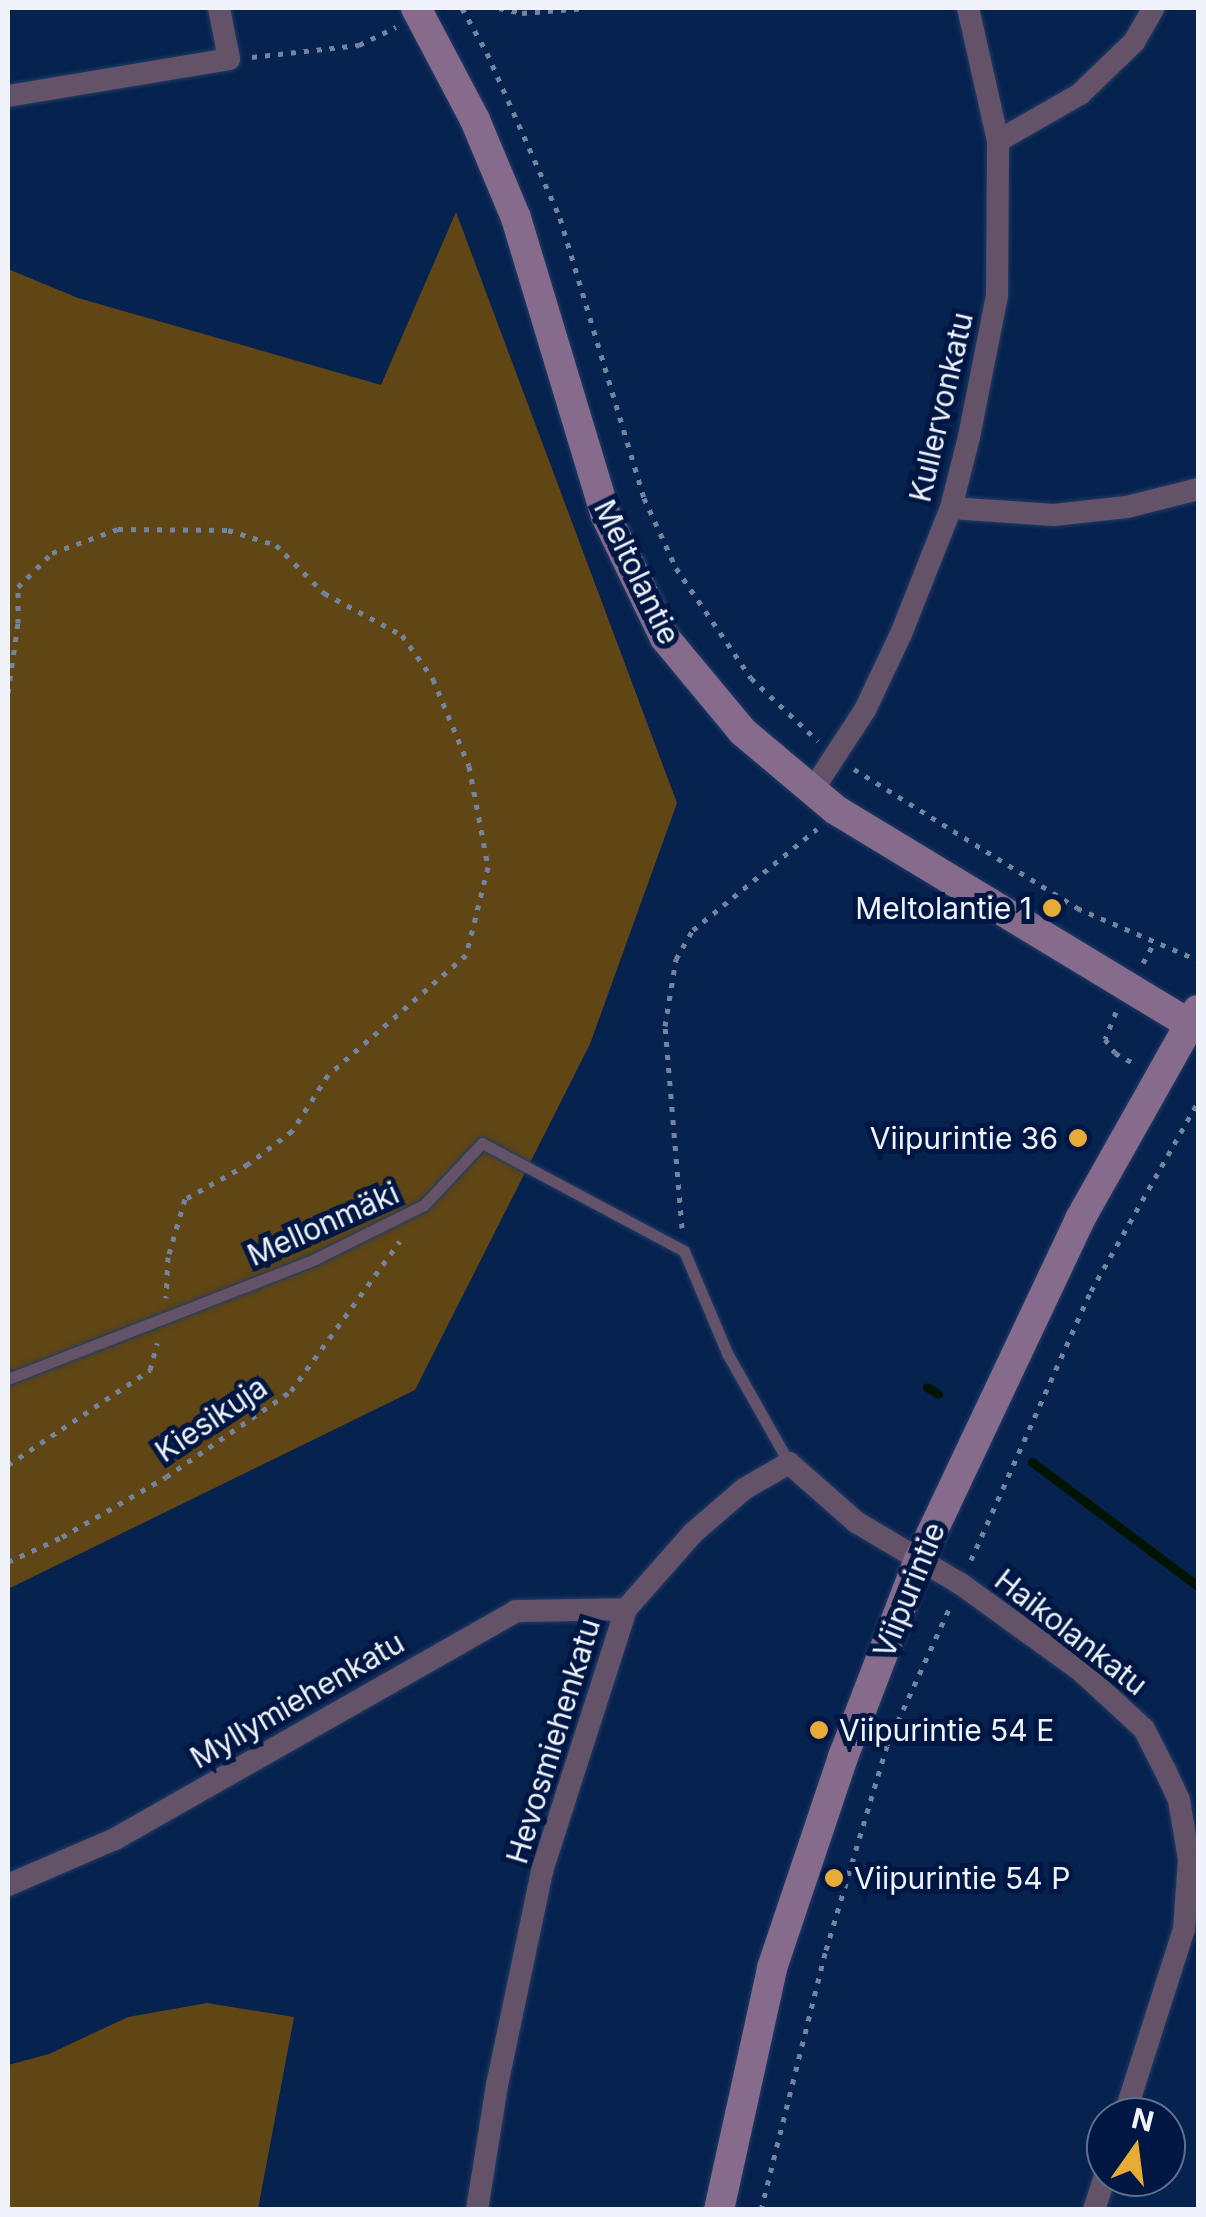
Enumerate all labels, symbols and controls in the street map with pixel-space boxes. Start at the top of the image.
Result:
street label: Kullervonkatu [902,309,980,505]
street label: Meltolantie [587,494,687,650]
place label: Meltolantie 1 [855,890,1032,926]
marker: Meltolantie 1 [1041,897,1063,919]
place label: Viipurintie 36 [870,1120,1058,1156]
marker: Viipurintie 36 [1067,1127,1089,1149]
street label: Mellonmäki [242,1175,404,1273]
street label: Kiesikuja [148,1369,274,1469]
street label: Viipurintie [866,1517,952,1663]
street label: Haikolankatu [988,1562,1154,1702]
street label: Hevosmiehenkatu [499,1614,607,1868]
street label: Myllymiehenkatu [184,1624,410,1776]
place label: Viipurintie 54 E [839,1712,1054,1748]
marker: Viipurintie 54 E [808,1719,830,1741]
place label: Viipurintie 54 P [854,1860,1070,1896]
marker: Viipurintie 54 P [823,1867,845,1889]
north arrow [1086,2097,1186,2197]
text: N [1128,2101,1157,2139]

